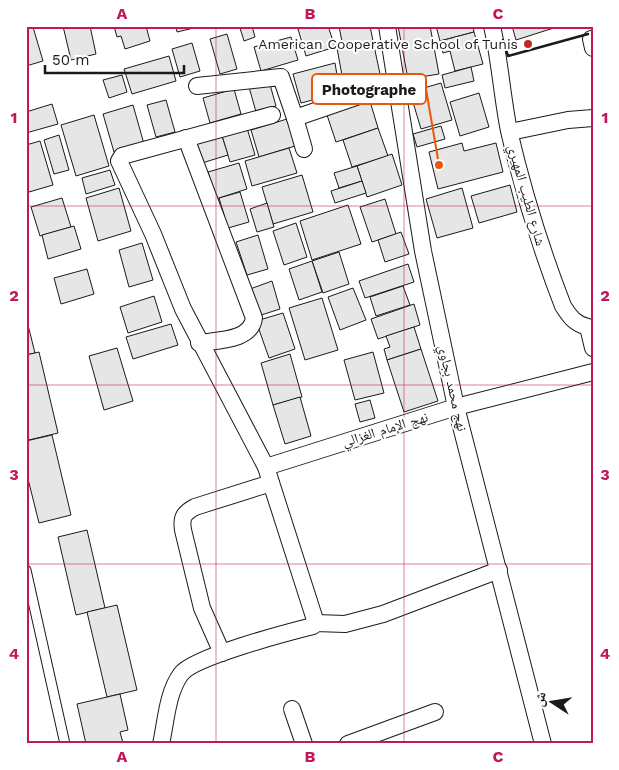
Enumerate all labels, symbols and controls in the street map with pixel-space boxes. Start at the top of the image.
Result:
text: A [117,4,128,23]
text: B [305,4,316,23]
text: C [493,4,504,23]
place label: American Cooperative School of Tunis [258,36,518,52]
marker: American Cooperative School of Tunis [522,38,534,50]
scale bar [45,42,184,74]
text: 50 m [52,51,89,69]
callout: Photographe [312,74,426,104]
text: Photographe [322,81,417,99]
text: 1 [11,108,17,127]
text: 1 [602,108,608,127]
street label: شارع الطيب المهيري [501,143,549,248]
text: 2 [9,286,19,305]
text: 2 [600,286,610,305]
street label: نهج محمد بجاوي [432,343,471,434]
street label: نهج الإمام الغزالي [340,408,431,453]
text: 3 [9,465,19,484]
text: 3 [600,465,610,484]
text: 4 [9,644,19,663]
text: 4 [600,644,610,663]
north arrow [526,678,576,728]
text: ش [530,690,550,708]
text: A [117,747,128,766]
text: B [305,747,316,766]
text: C [493,747,504,766]

